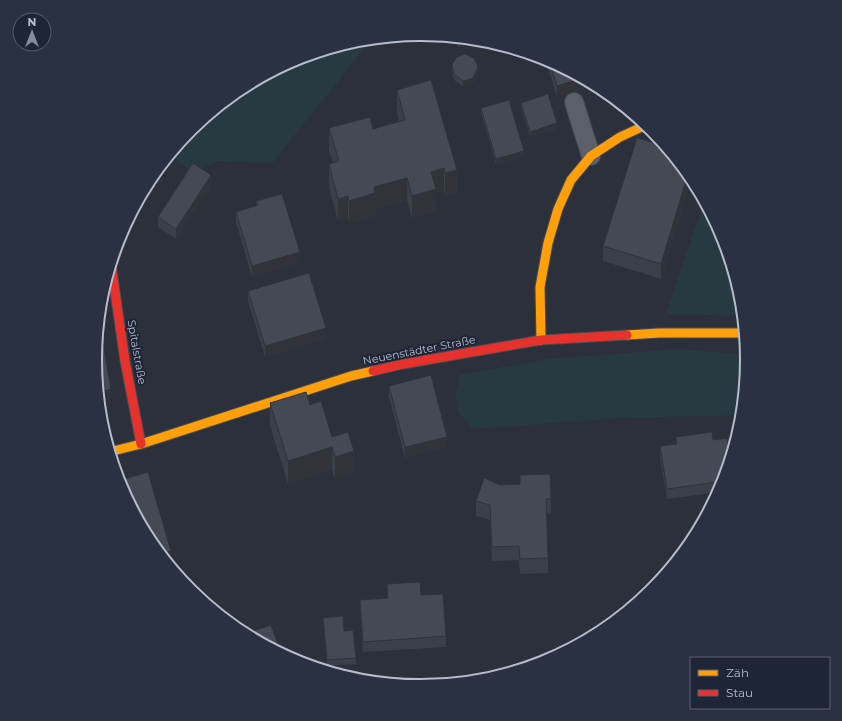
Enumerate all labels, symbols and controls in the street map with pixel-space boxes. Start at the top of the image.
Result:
north arrow [12,12,52,52]
text: N [28,15,36,29]
street label: Spitalstraße [124,319,150,386]
street label: Neuenstädter Straße [362,332,477,368]
legend [690,657,830,709]
text: Zäh [726,665,749,680]
text: Stau [726,685,753,700]

